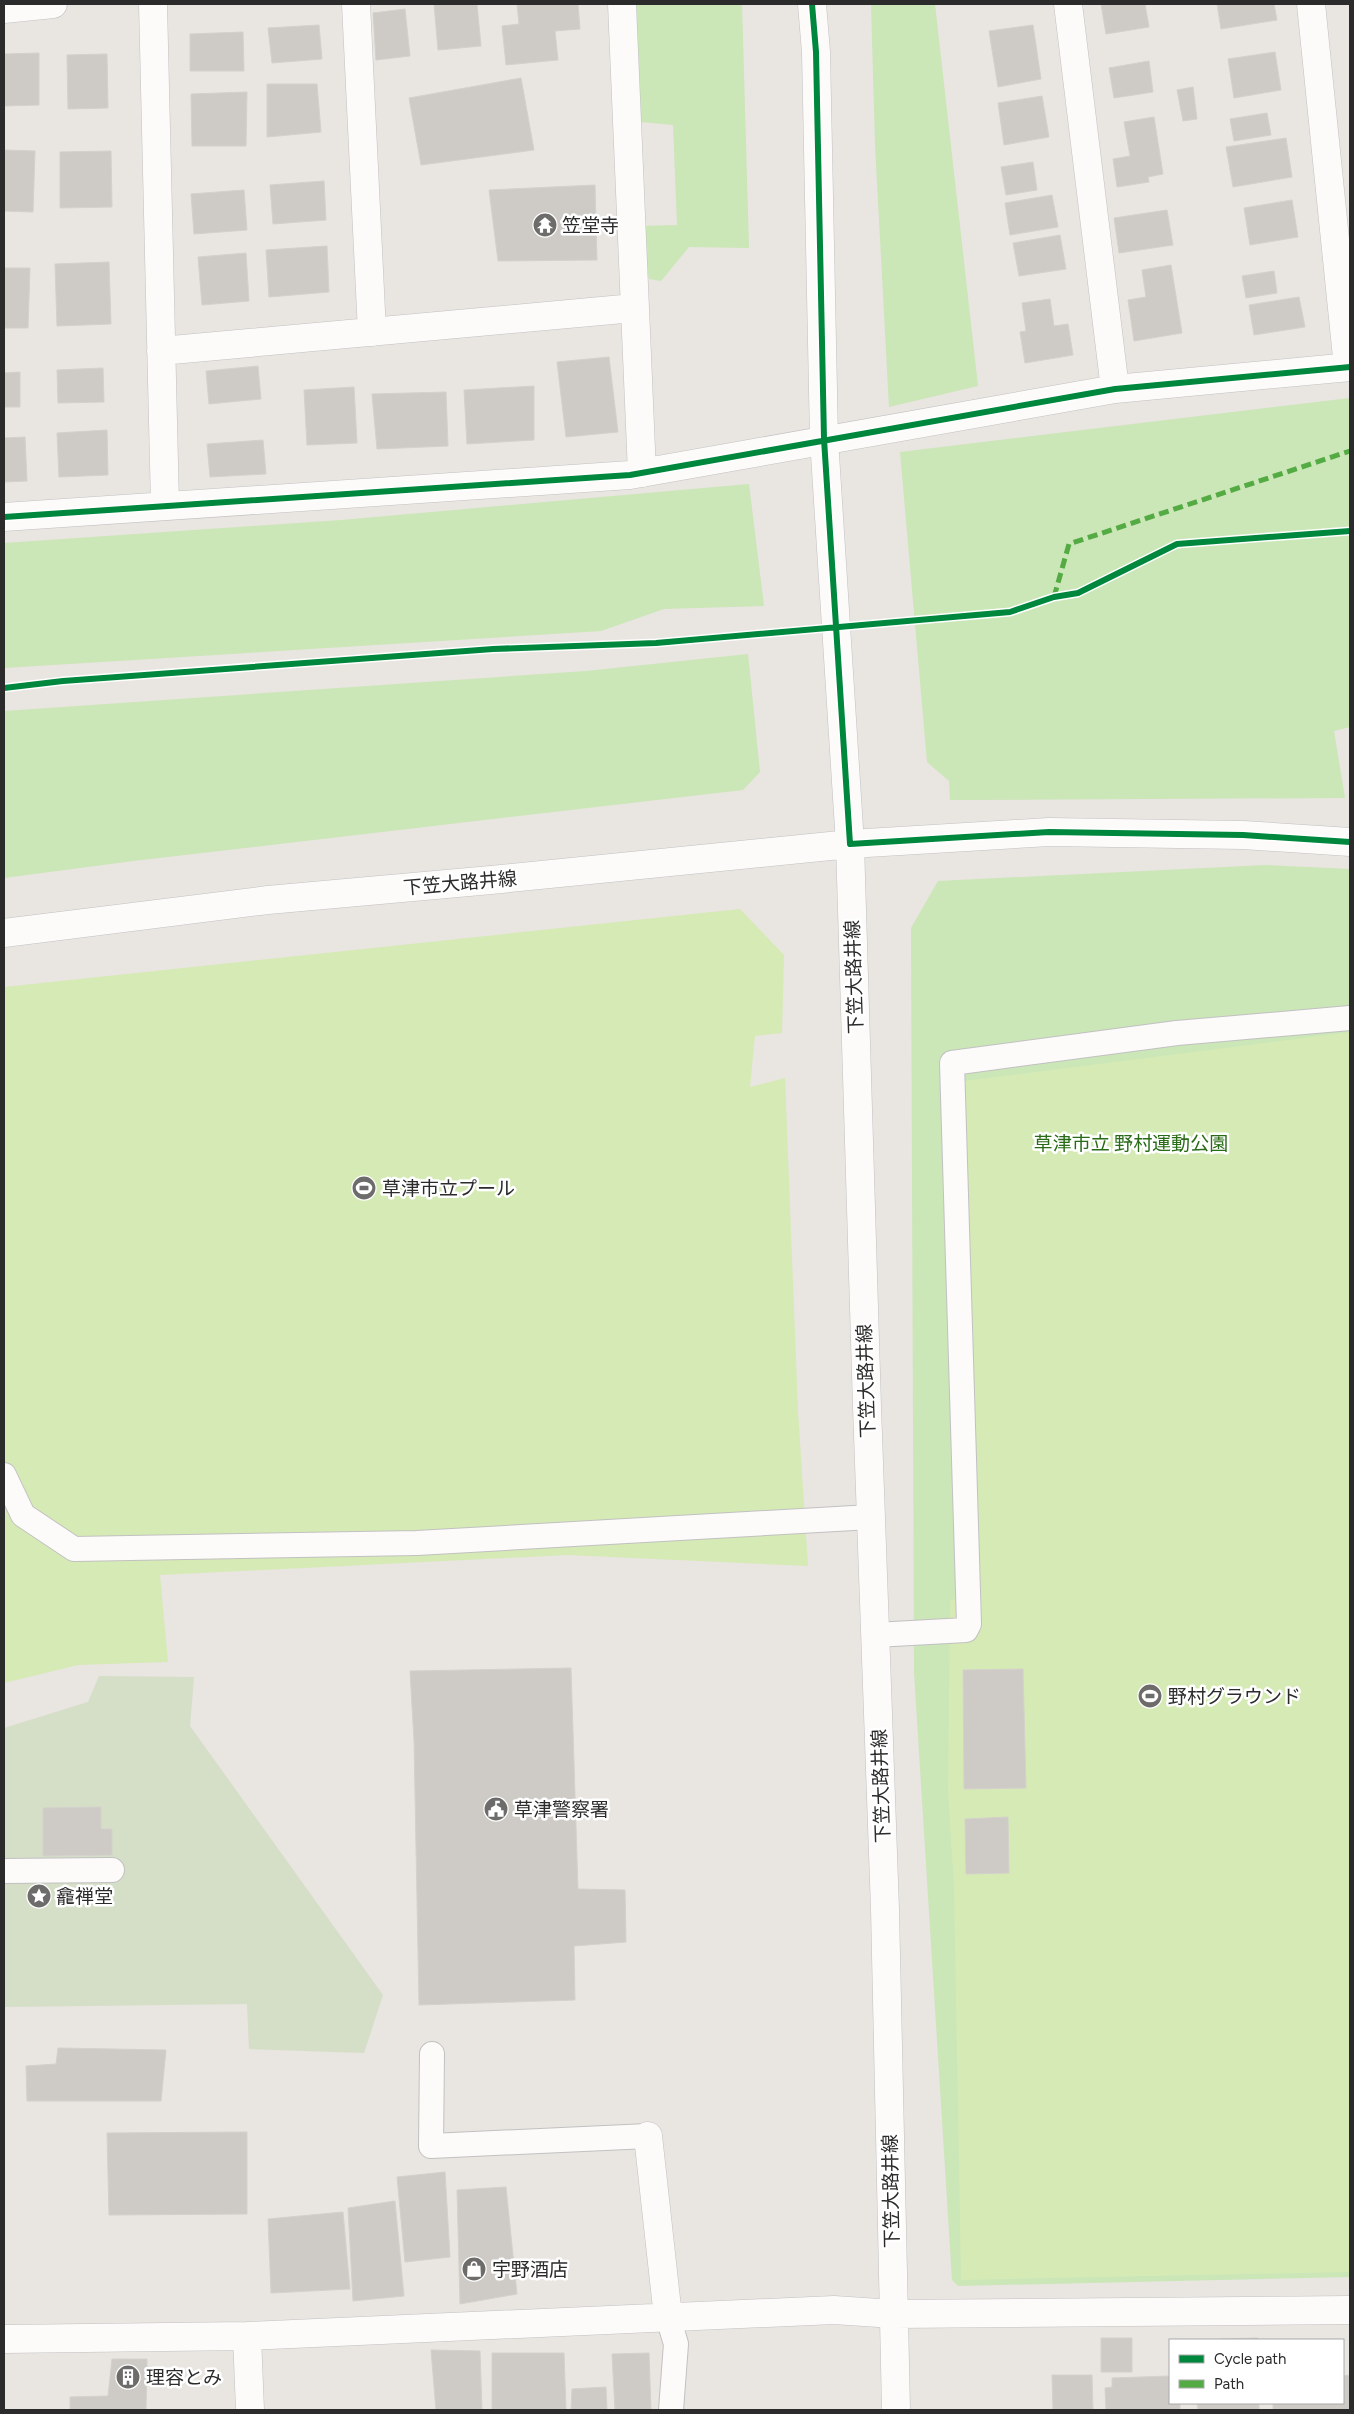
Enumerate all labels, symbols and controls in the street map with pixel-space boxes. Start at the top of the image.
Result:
temple icon: 笠堂寺 [532,212,558,238]
place label: 笠堂寺 [562,214,619,237]
street label: 下笠大路井線 [402,867,518,899]
street label: 下笠大路井線 [841,920,867,1034]
park label: 草津市立 野村運動公園 [1034,1132,1228,1155]
sports icon: 草津市立プール [351,1175,377,1201]
place label: 草津市立プール [382,1177,515,1200]
street label: 下笠大路井線 [853,1324,879,1438]
sports icon: 野村グラウンド [1137,1683,1163,1709]
place label: 野村グラウンド [1168,1685,1301,1708]
street label: 下笠大路井線 [868,1729,894,1843]
public building icon: 草津警察署 [483,1796,509,1822]
place label: 草津警察署 [514,1798,609,1821]
place icon: 龕禅堂 [26,1883,52,1909]
place label: 龕禅堂 [56,1885,113,1908]
street label: 下笠大路井線 [879,2134,903,2248]
shop icon: 宇野酒店 [461,2256,487,2282]
place label: 宇野酒店 [492,2258,568,2281]
legend [1169,2339,1344,2404]
text: Cycle path [1214,2350,1286,2368]
building icon: 理容とみ [115,2364,141,2390]
place label: 理容とみ [146,2366,222,2389]
text: Path [1214,2375,1244,2393]

